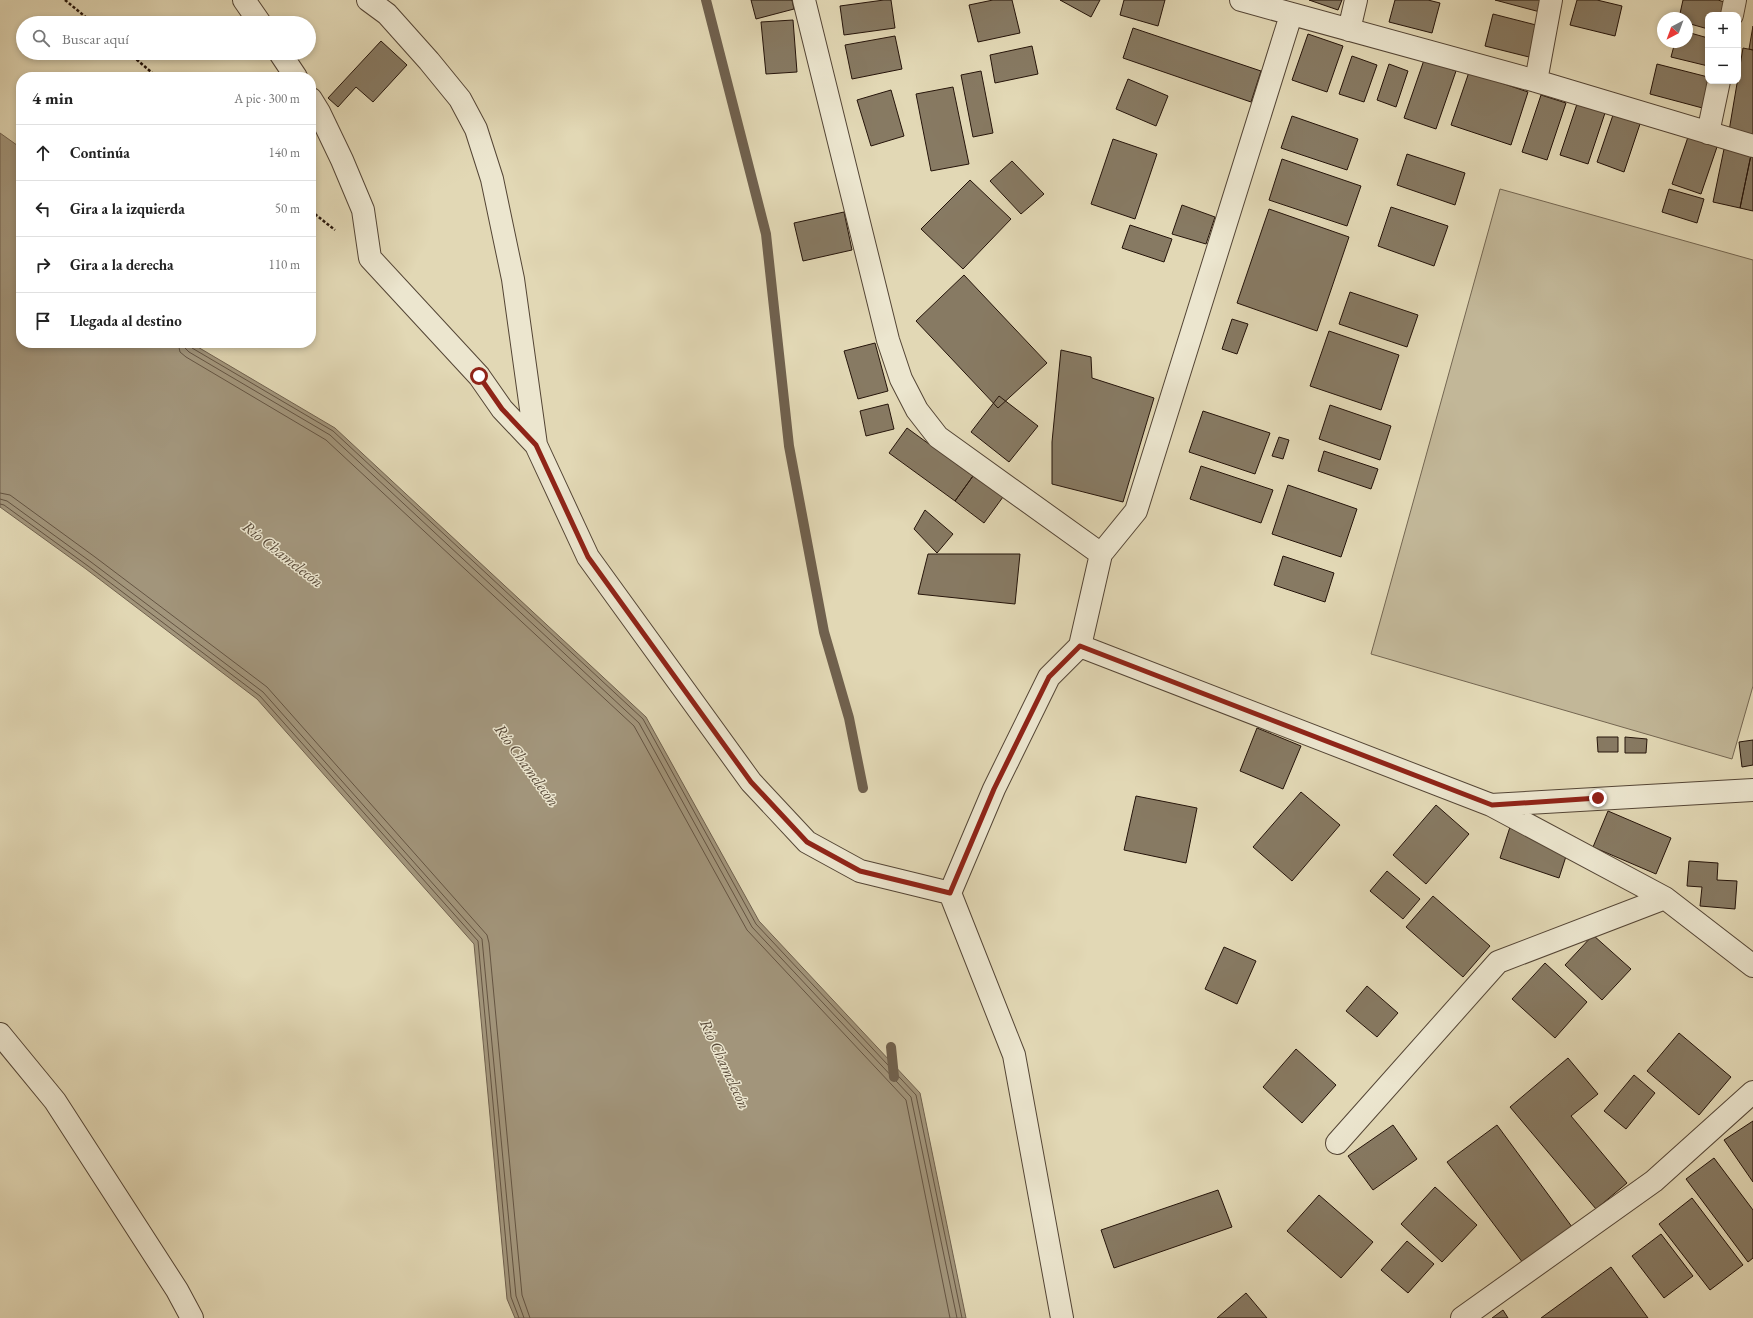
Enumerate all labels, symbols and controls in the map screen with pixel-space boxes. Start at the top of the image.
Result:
north arrow [1657,12,1693,48]
map controls [1705,12,1741,84]
button: + [1705,12,1741,48]
search box [16,16,316,60]
icon: search [30,27,52,49]
text: Buscar aquí [62,29,129,48]
button: − [1705,48,1741,84]
text: 4 min [32,87,73,109]
text: A pie · 300 m [234,90,300,107]
icon: ahead [32,142,54,164]
text: Continúa [70,143,130,162]
text: 140 m [269,144,300,161]
icon: left [32,198,54,220]
text: Gira a la izquierda [70,199,185,218]
text: 50 m [275,200,300,217]
icon: right [32,254,54,276]
text: Gira a la derecha [70,255,174,274]
text: 110 m [269,256,300,273]
icon: arrive [32,310,54,332]
text: Llegada al destino [70,311,182,330]
route start [470,367,488,385]
water label: Río Chamelecón [238,516,328,592]
water label: Río Chamelecón [490,720,564,810]
route end [1589,789,1607,807]
water label: Río Chamelecón [695,1016,755,1112]

